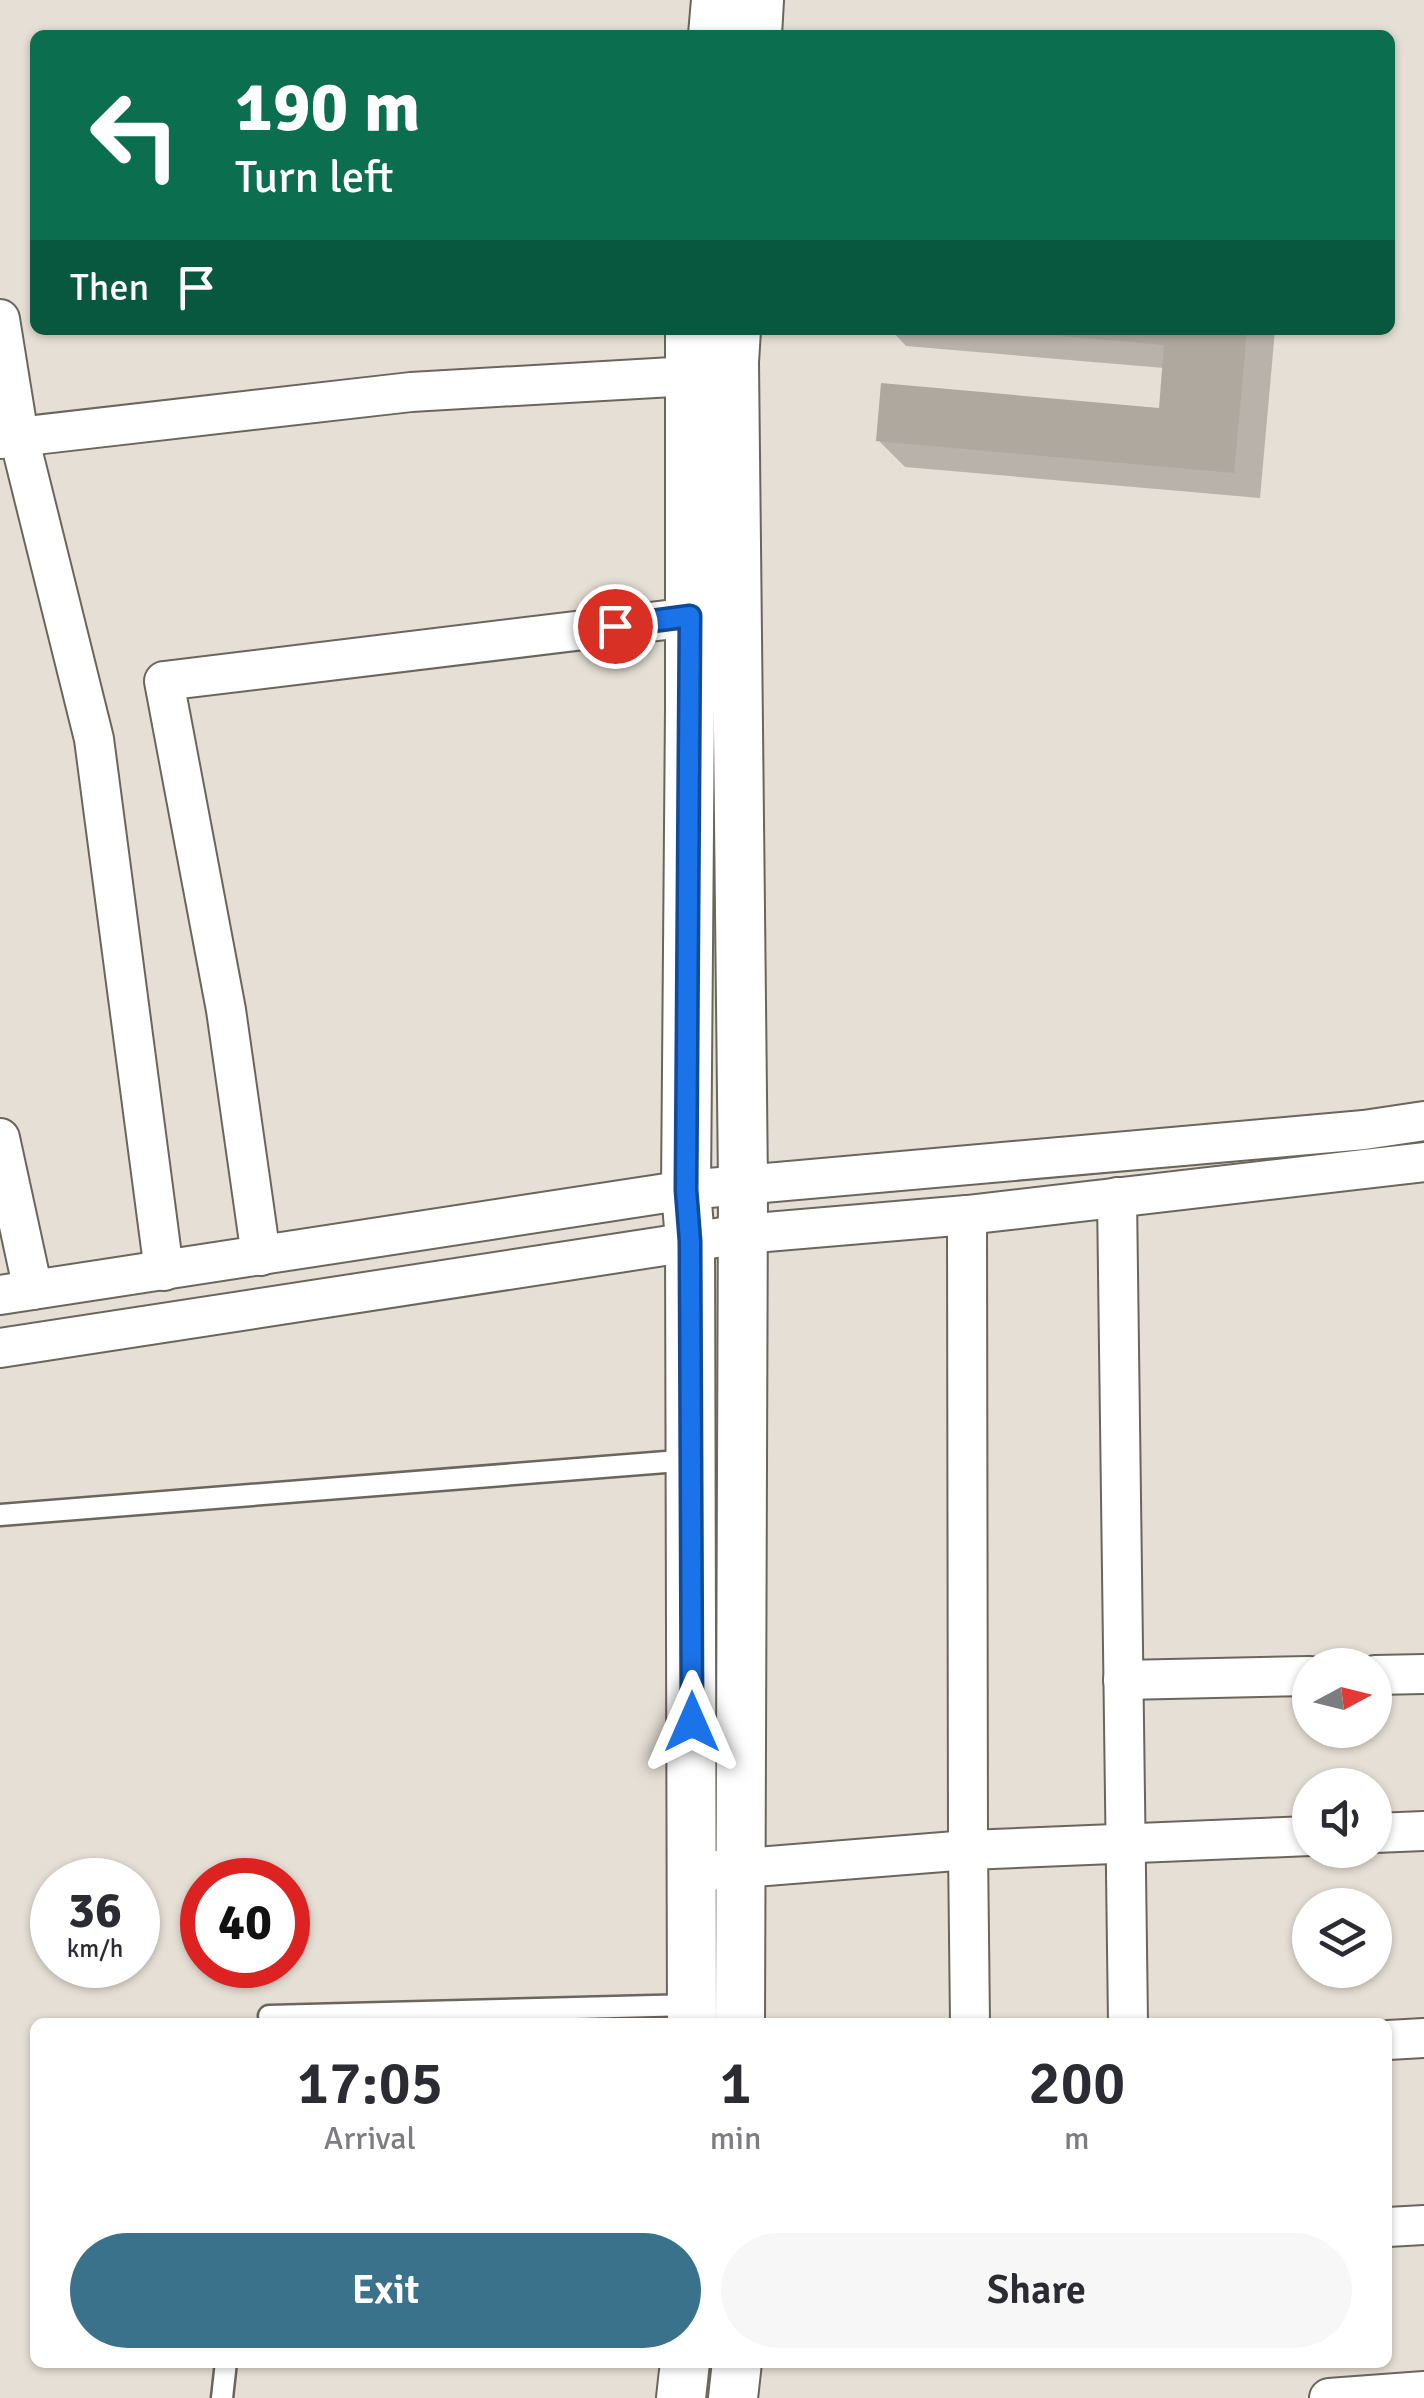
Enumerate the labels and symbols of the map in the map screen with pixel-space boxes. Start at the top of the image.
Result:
pin [573,584,658,669]
north arrow [1292,1648,1392,1748]
position arrow [640,1670,744,1774]
speed limit sign: 40 [180,1858,310,1988]

